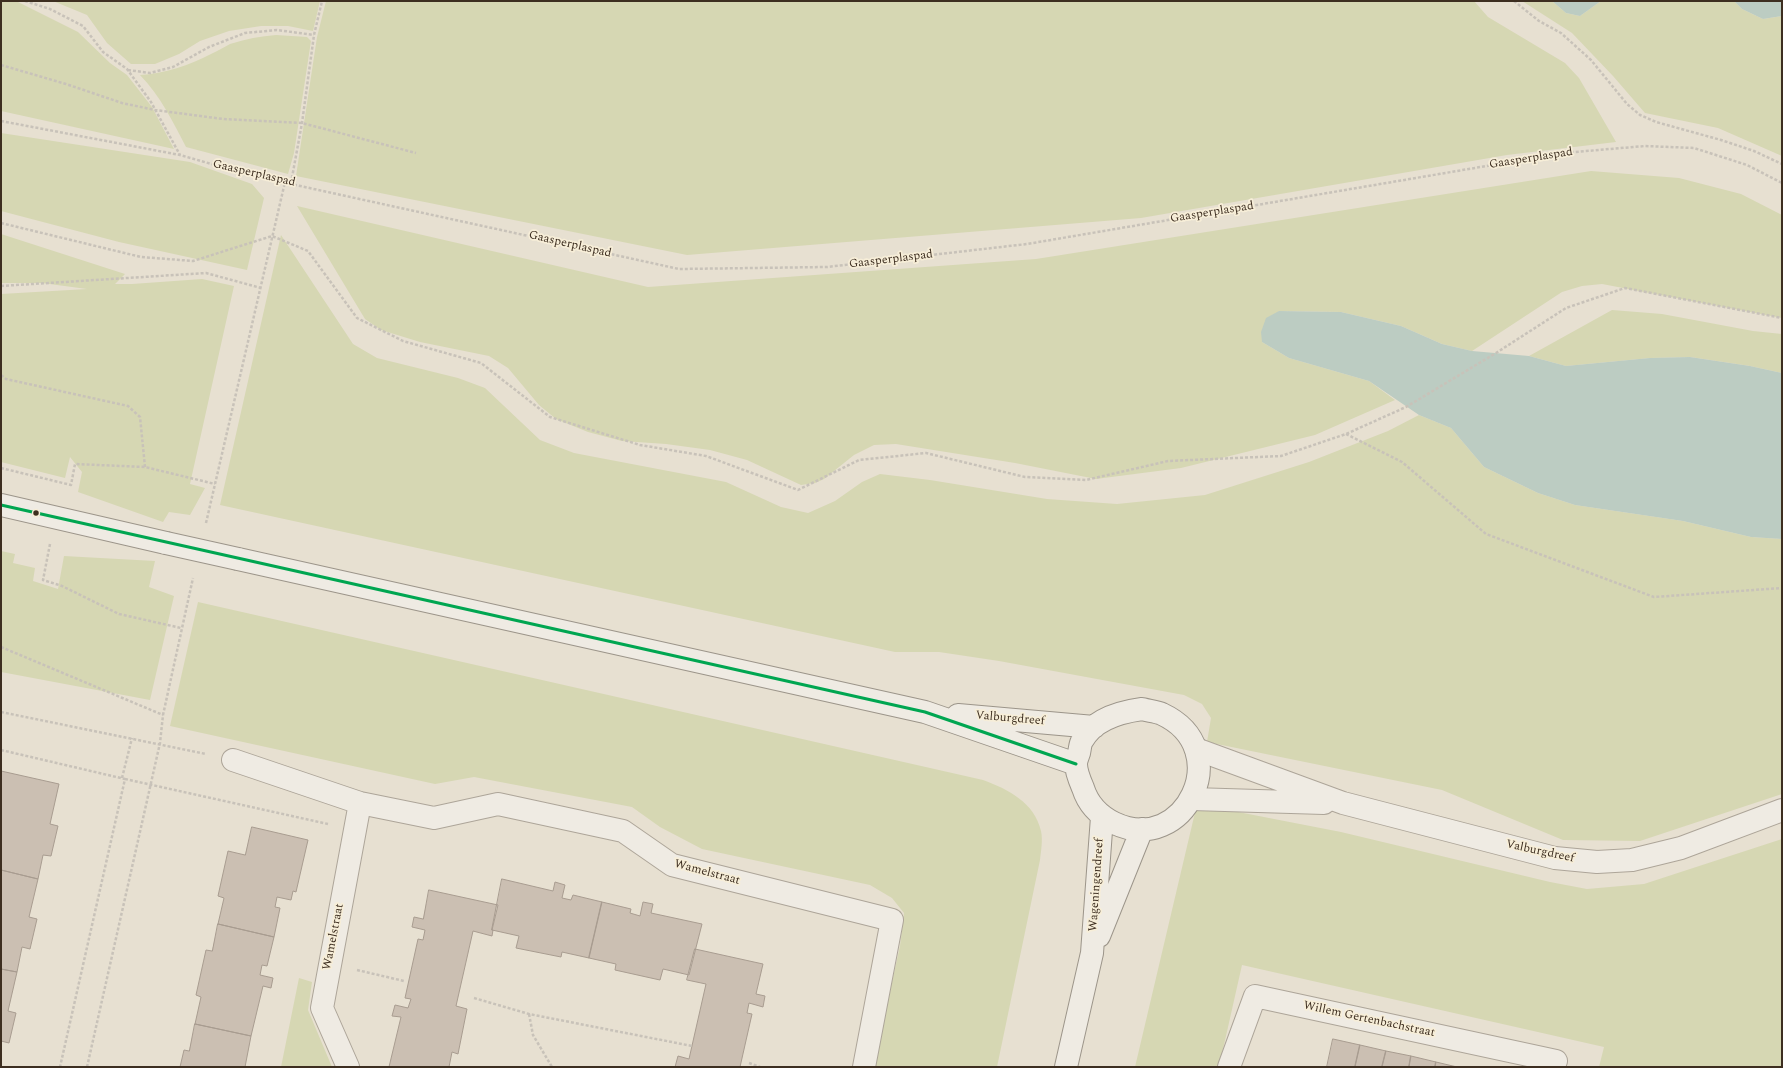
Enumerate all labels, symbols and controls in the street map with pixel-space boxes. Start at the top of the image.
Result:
street label: Gaasperplaspad [1488,145,1574,173]
street label: Gaasperplaspad [211,157,297,191]
street label: Gaasperplaspad [1169,199,1255,227]
street label: Gaasperplaspad [527,228,613,262]
street label: Gaasperplaspad [848,248,934,272]
unlabelled marker [31,508,41,518]
street label: Valburgdreef [975,709,1045,729]
street label: Wageningendreef [1087,838,1107,932]
street label: Valburgdreef [1505,838,1575,866]
street label: Wamelstraat [673,857,741,889]
street label: Wamelstraat [321,903,347,971]
street label: Willem Gertenbachstraat [1302,999,1436,1041]

